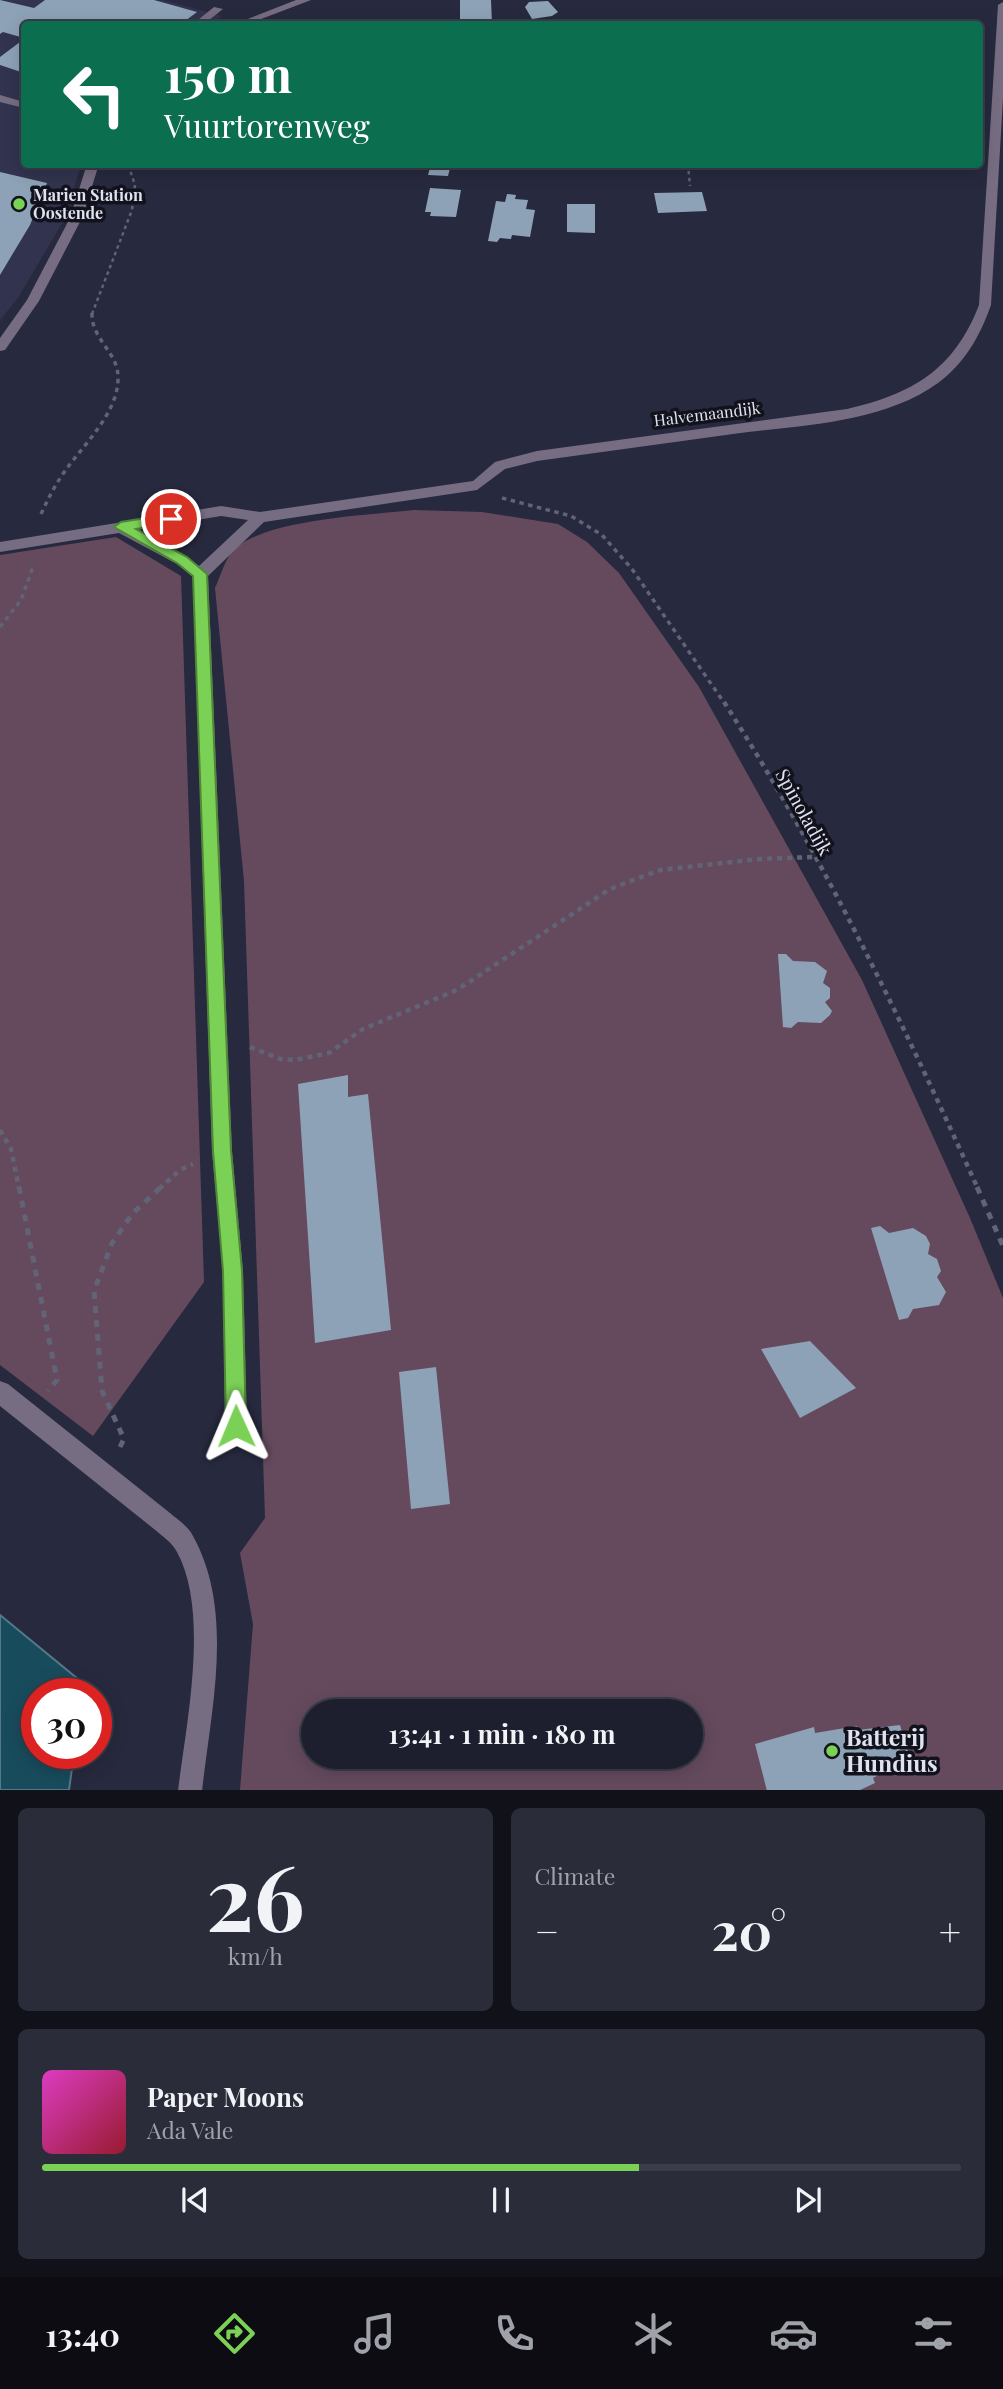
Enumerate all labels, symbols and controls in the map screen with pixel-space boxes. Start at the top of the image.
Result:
text: 150 m [164,40,292,105]
icon: left [49,49,140,140]
text: Vuurtorenweg [164,103,370,146]
place label: Marien Station Oostende [33,184,143,223]
marker: Marien Station Oostende [11,196,27,212]
street label: Halvemaandijk [653,397,762,430]
pin [141,489,201,549]
icon: arrive [152,500,190,538]
street label: Spinoladijk [770,763,840,860]
position arrow [199,1389,273,1463]
speed limit sign: 30 [21,1678,112,1769]
text: 13:41 · 1 min · 180 m [389,1716,616,1751]
place label: Batterij Hundius [846,1721,938,1778]
marker: Batterij Hundius [824,1743,840,1759]
text: 26 [206,1834,305,1955]
text: Climate [535,1860,615,1891]
text: 20° [711,1895,786,1964]
text: − [535,1905,559,1956]
text: + [939,1905,961,1956]
text: km/h [228,1940,283,1971]
text: Paper Moons [147,2079,304,2114]
text: Ada Vale [147,2114,234,2145]
icon: previous [176,2181,214,2219]
icon: pause [482,2181,520,2219]
icon: next [789,2181,827,2219]
icon: directions [210,2309,259,2358]
icon: music [350,2309,399,2358]
icon: phone [490,2309,539,2358]
icon: climate [629,2309,678,2358]
icon: car [769,2309,818,2358]
icon: filters [909,2309,958,2358]
text: 13:40 [45,2312,120,2355]

